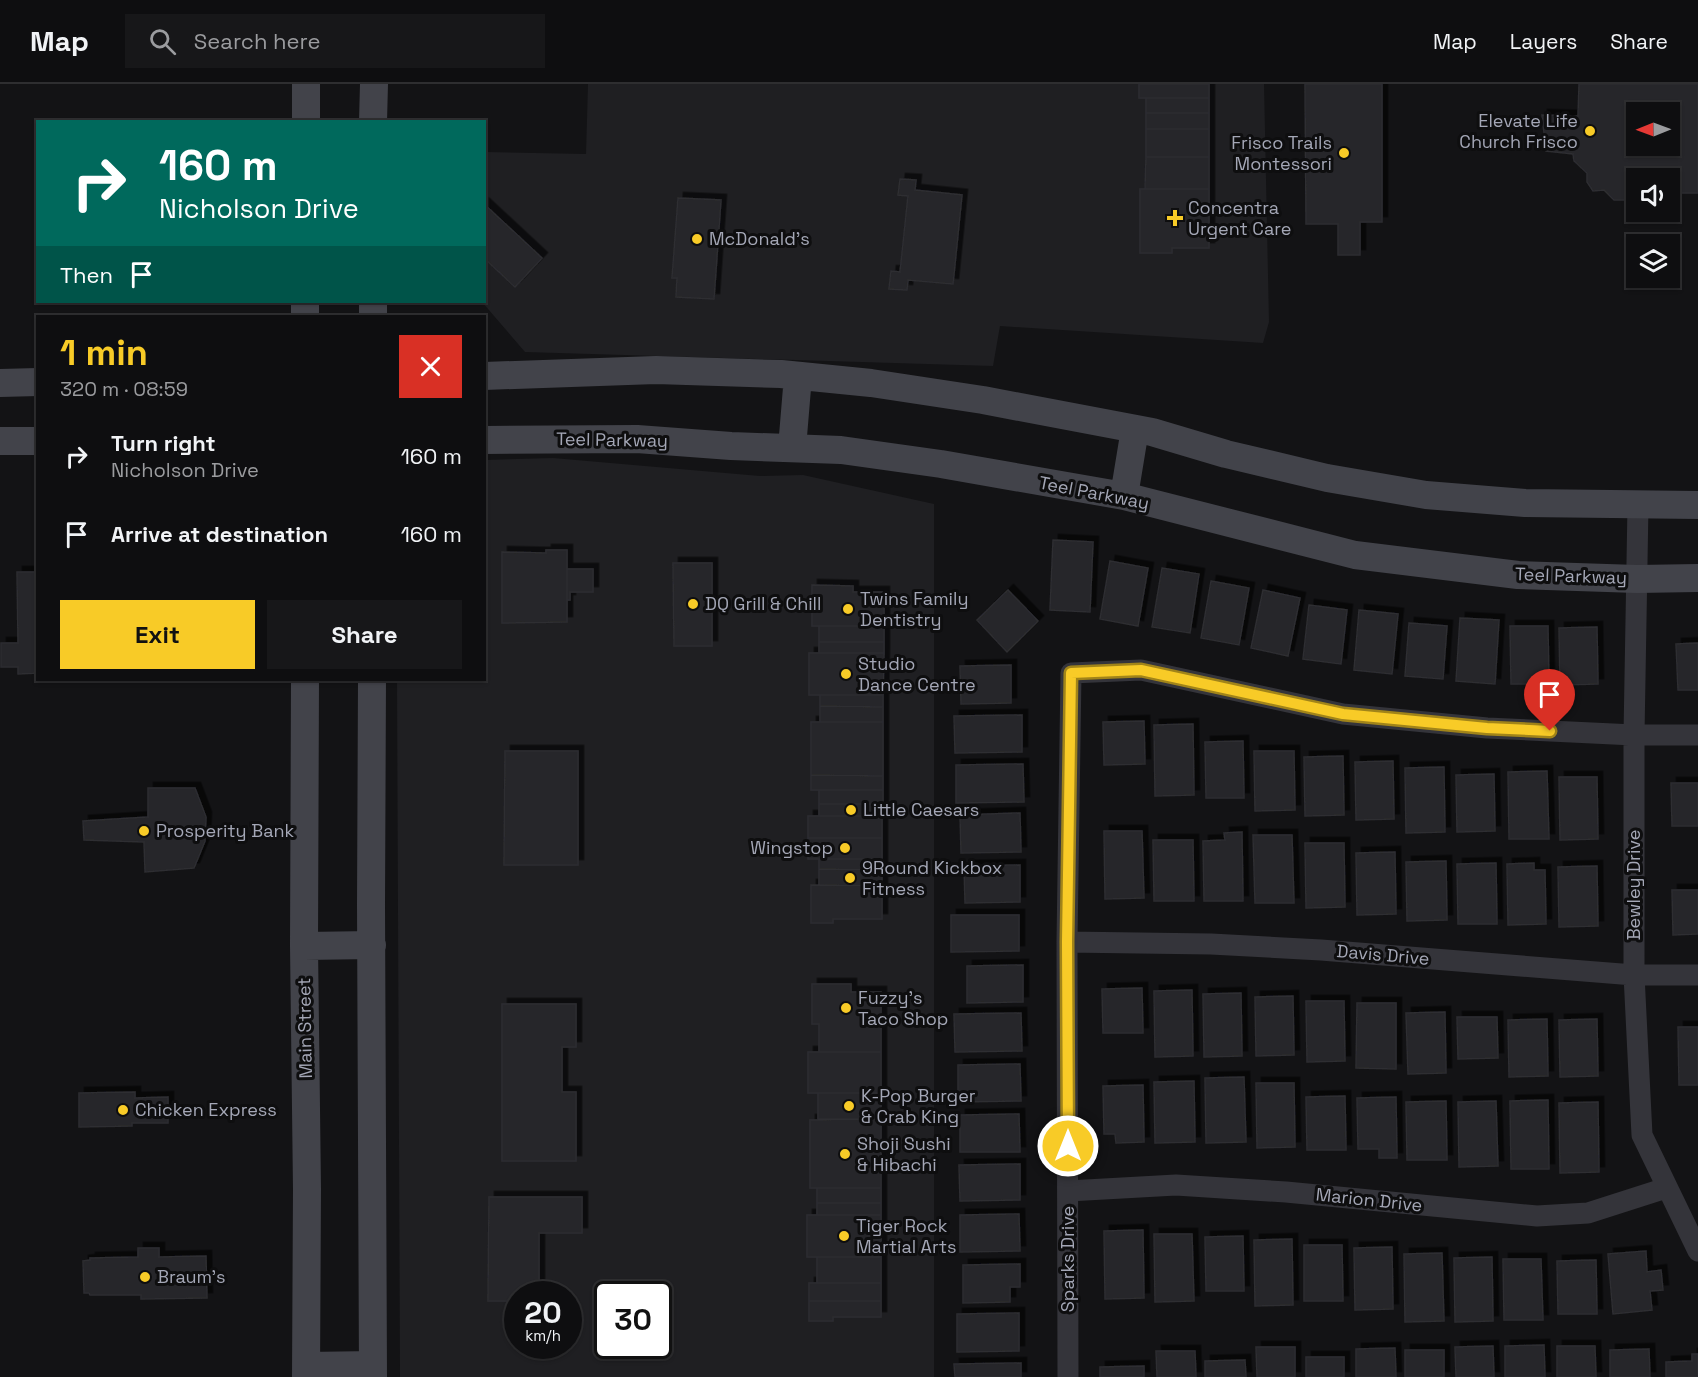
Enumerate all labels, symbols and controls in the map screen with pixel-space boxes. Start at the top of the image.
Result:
search box [125,14,545,68]
text: Map [30,23,89,59]
icon: search [146,25,179,58]
text: Search here [194,27,321,55]
text: Map [1433,28,1477,55]
text: Layers [1510,28,1577,55]
text: Share [1610,28,1668,55]
north arrow [1626,102,1680,156]
map controls [1626,102,1680,288]
place label: Elevate Life Church Frisco [1459,109,1578,153]
marker: Elevate Life Church Frisco [1583,124,1597,138]
place label: Frisco Trails Montessori [1231,131,1332,175]
text: 160 m [159,139,278,192]
icon: right [60,144,138,222]
marker: Frisco Trails Montessori [1337,146,1351,160]
button: sound [1626,168,1680,222]
text: Nicholson Drive [159,191,359,226]
place label: Concentra Urgent Care [1188,196,1291,240]
marker: Concentra Urgent Care [1166,209,1184,227]
place label: McDonald's [709,227,810,250]
marker: McDonald's [690,232,704,246]
button: layers [1626,234,1680,288]
icon: arrive [125,258,158,291]
text: Then [60,261,113,289]
text: 1 min [60,330,148,376]
button: close [399,335,462,398]
text: 320 m · 08:59 [60,376,188,402]
street label: Teel Parkway [556,427,668,452]
text: Turn right [111,429,216,457]
icon: right [60,440,93,473]
text: 160 m [401,442,462,470]
text: Nicholson Drive [111,457,259,483]
street label: Teel Parkway [1037,471,1151,514]
icon: arrive [60,518,93,551]
text: Arrive at destination [111,520,328,548]
text: 160 m [401,520,462,548]
street label: Teel Parkway [1515,562,1627,589]
place label: Twins Family Dentistry [860,587,968,631]
place label: DQ Grill & Chill [705,592,821,615]
marker: DQ Grill & Chill [686,597,700,611]
button: Exit [60,600,255,669]
button: Share [267,600,462,669]
marker: Twins Family Dentistry [841,602,855,616]
place label: Studio Dance Centre [858,652,976,696]
marker: Studio Dance Centre [839,667,853,681]
pin [1524,669,1575,731]
icon: arrive [1533,678,1566,711]
place label: Little Caesars [863,798,979,821]
marker: Little Caesars [844,803,858,817]
place label: Prosperity Bank [156,819,295,842]
marker: Prosperity Bank [137,824,151,838]
street label: Bewley Drive [1622,830,1645,940]
place label: Wingstop [750,836,833,859]
marker: Wingstop [838,841,852,855]
place label: 9Round Kickbox Fitness [862,856,1002,900]
marker: 9Round Kickbox Fitness [843,871,857,885]
street label: Davis Drive [1336,939,1430,970]
street label: Main Street [292,977,317,1079]
place label: Fuzzy's Taco Shop [858,986,948,1030]
marker: Fuzzy's Taco Shop [839,1001,853,1015]
place label: K-Pop Burger & Crab King [861,1084,976,1128]
place label: Chicken Express [135,1098,277,1121]
marker: K-Pop Burger & Crab King [842,1099,856,1113]
marker: Chicken Express [116,1103,130,1117]
position arrow [1036,1114,1100,1178]
place label: Shoji Sushi & Hibachi [857,1132,951,1176]
marker: Shoji Sushi & Hibachi [838,1147,852,1161]
street label: Marion Drive [1315,1182,1423,1217]
street label: Sparks Drive [1056,1206,1079,1312]
place label: Tiger Rock Martial Arts [856,1214,956,1258]
marker: Tiger Rock Martial Arts [837,1229,851,1243]
place label: Braum's [157,1265,225,1288]
marker: Braum's [138,1270,152,1284]
speed limit sign: 30 [594,1281,672,1359]
text: 20 [524,1293,562,1332]
text: km/h [525,1326,561,1345]

